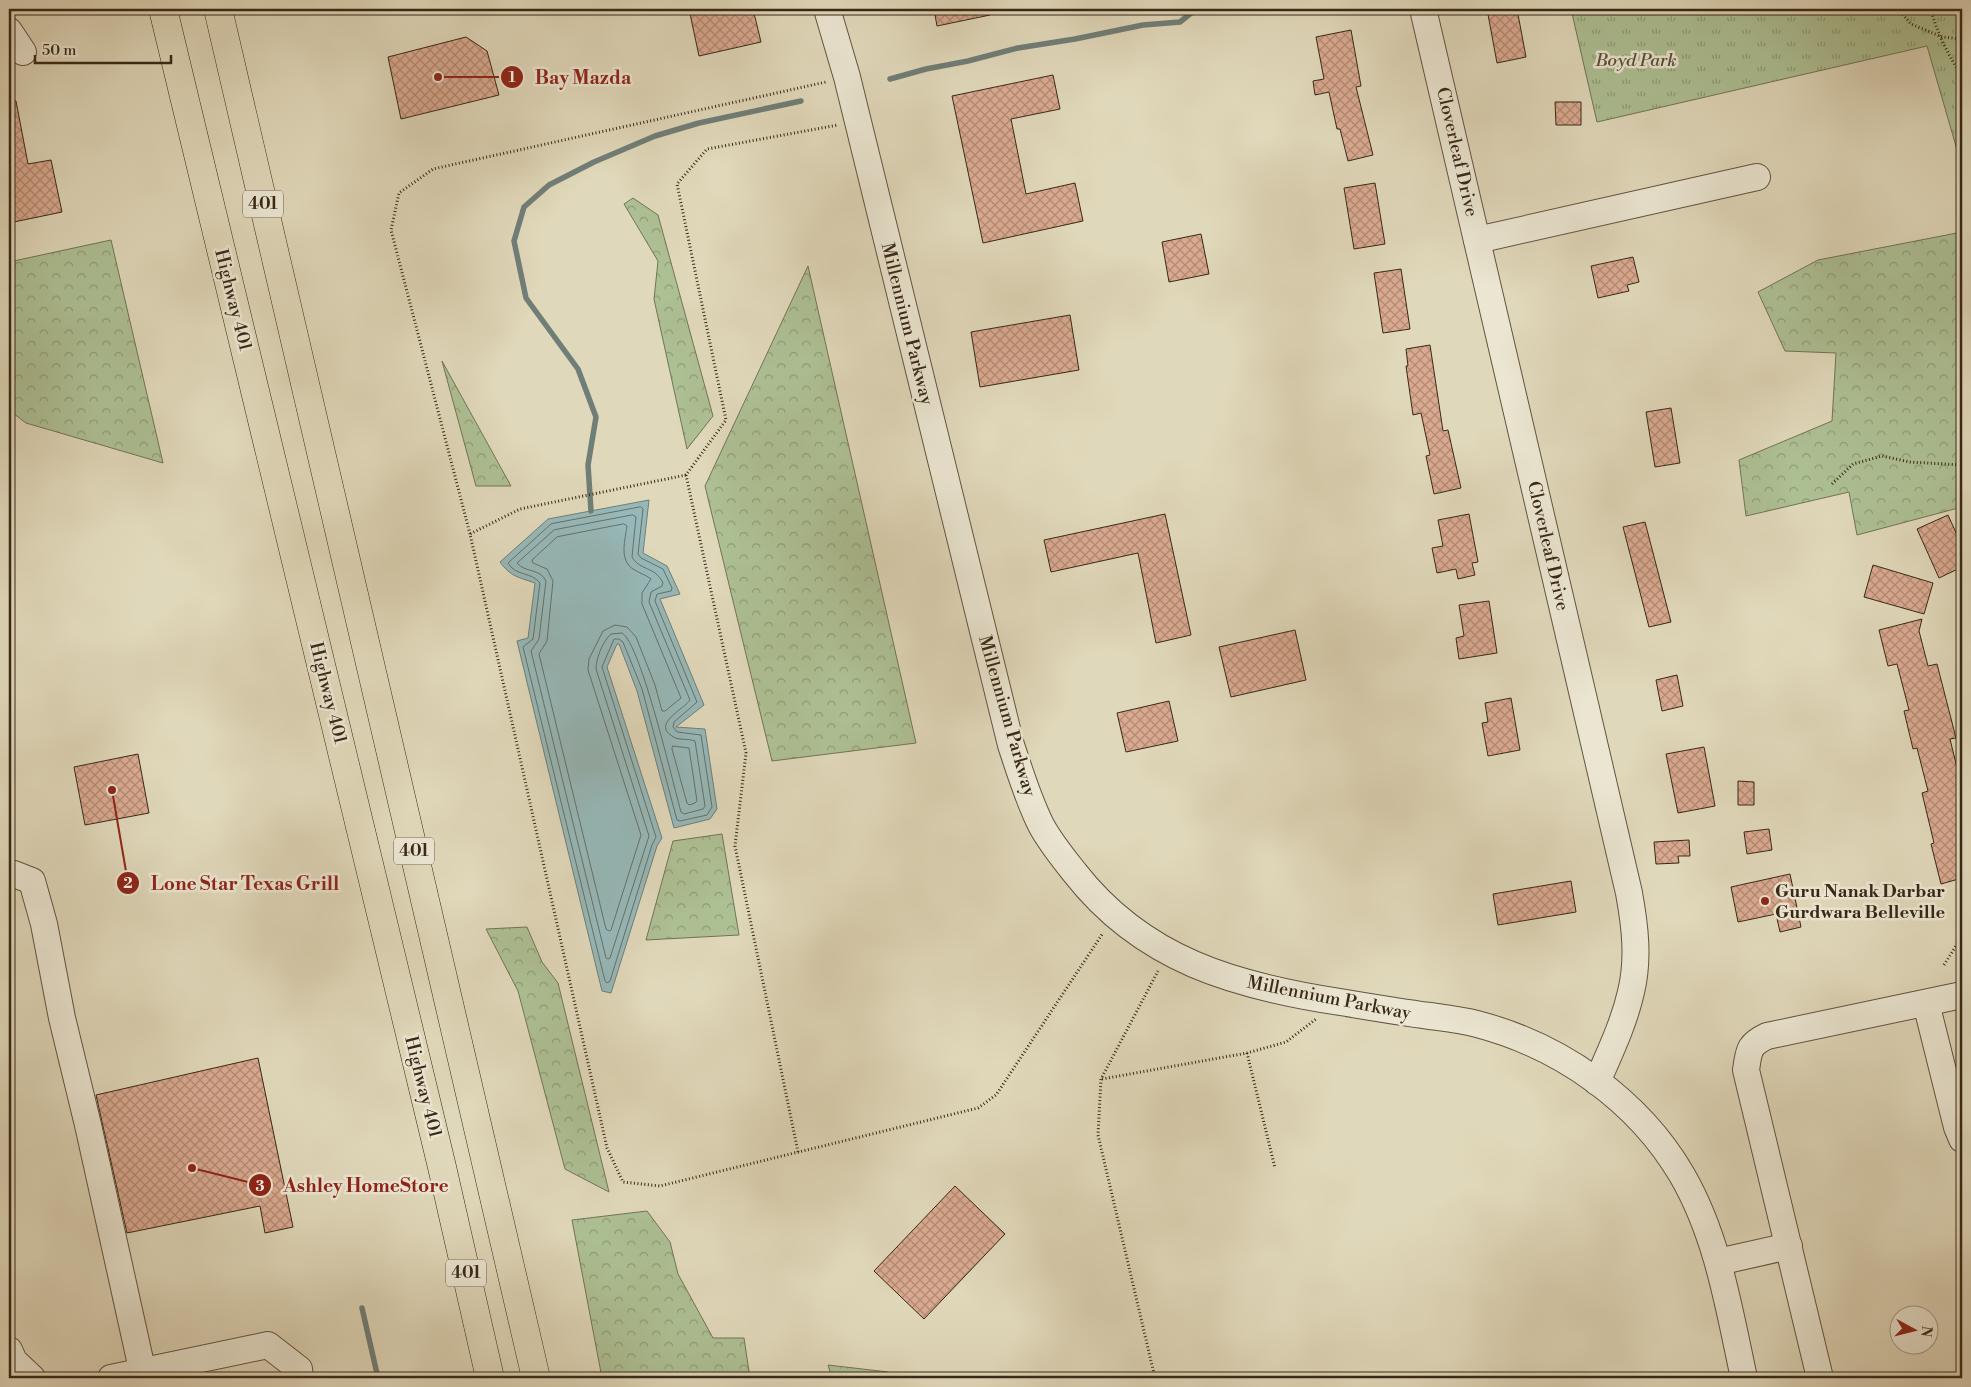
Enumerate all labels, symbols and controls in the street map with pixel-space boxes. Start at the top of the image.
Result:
scale bar [35,32,171,64]
text: 50 m [42,41,76,60]
park label: Boyd Park [1594,49,1677,72]
callout: Bay Mazda [500,60,641,94]
text: Bay Mazda [535,66,632,90]
text: 1 [508,68,516,87]
street label: Cloverleaf Drive [1431,85,1483,219]
road number: 401 [243,190,283,218]
street label: Millennium Parkway [876,241,938,408]
street label: Highway 401 [209,247,257,354]
street label: Cloverleaf Drive [1522,479,1574,613]
street label: Millennium Parkway [973,633,1041,799]
street label: Highway 401 [304,640,352,747]
road number: 401 [394,838,434,864]
callout: Lone Star Texas Grill [116,866,349,900]
text: Lone Star Texas Grill [151,872,339,896]
text: 2 [123,874,133,893]
place label: Guru Nanak Darbar Gurdwara Belleville [1775,880,1946,924]
marker: Guru Nanak Darbar Gurdwara Belleville [1759,895,1771,907]
street label: Millennium Parkway [1245,971,1413,1025]
street label: Highway 401 [399,1034,447,1141]
callout: Ashley HomeStore [248,1168,458,1202]
text: Ashley HomeStore [282,1174,449,1198]
text: 3 [255,1177,265,1196]
road number: 401 [446,1260,486,1286]
north arrow [1888,1304,1938,1354]
text: N [1916,1325,1936,1338]

